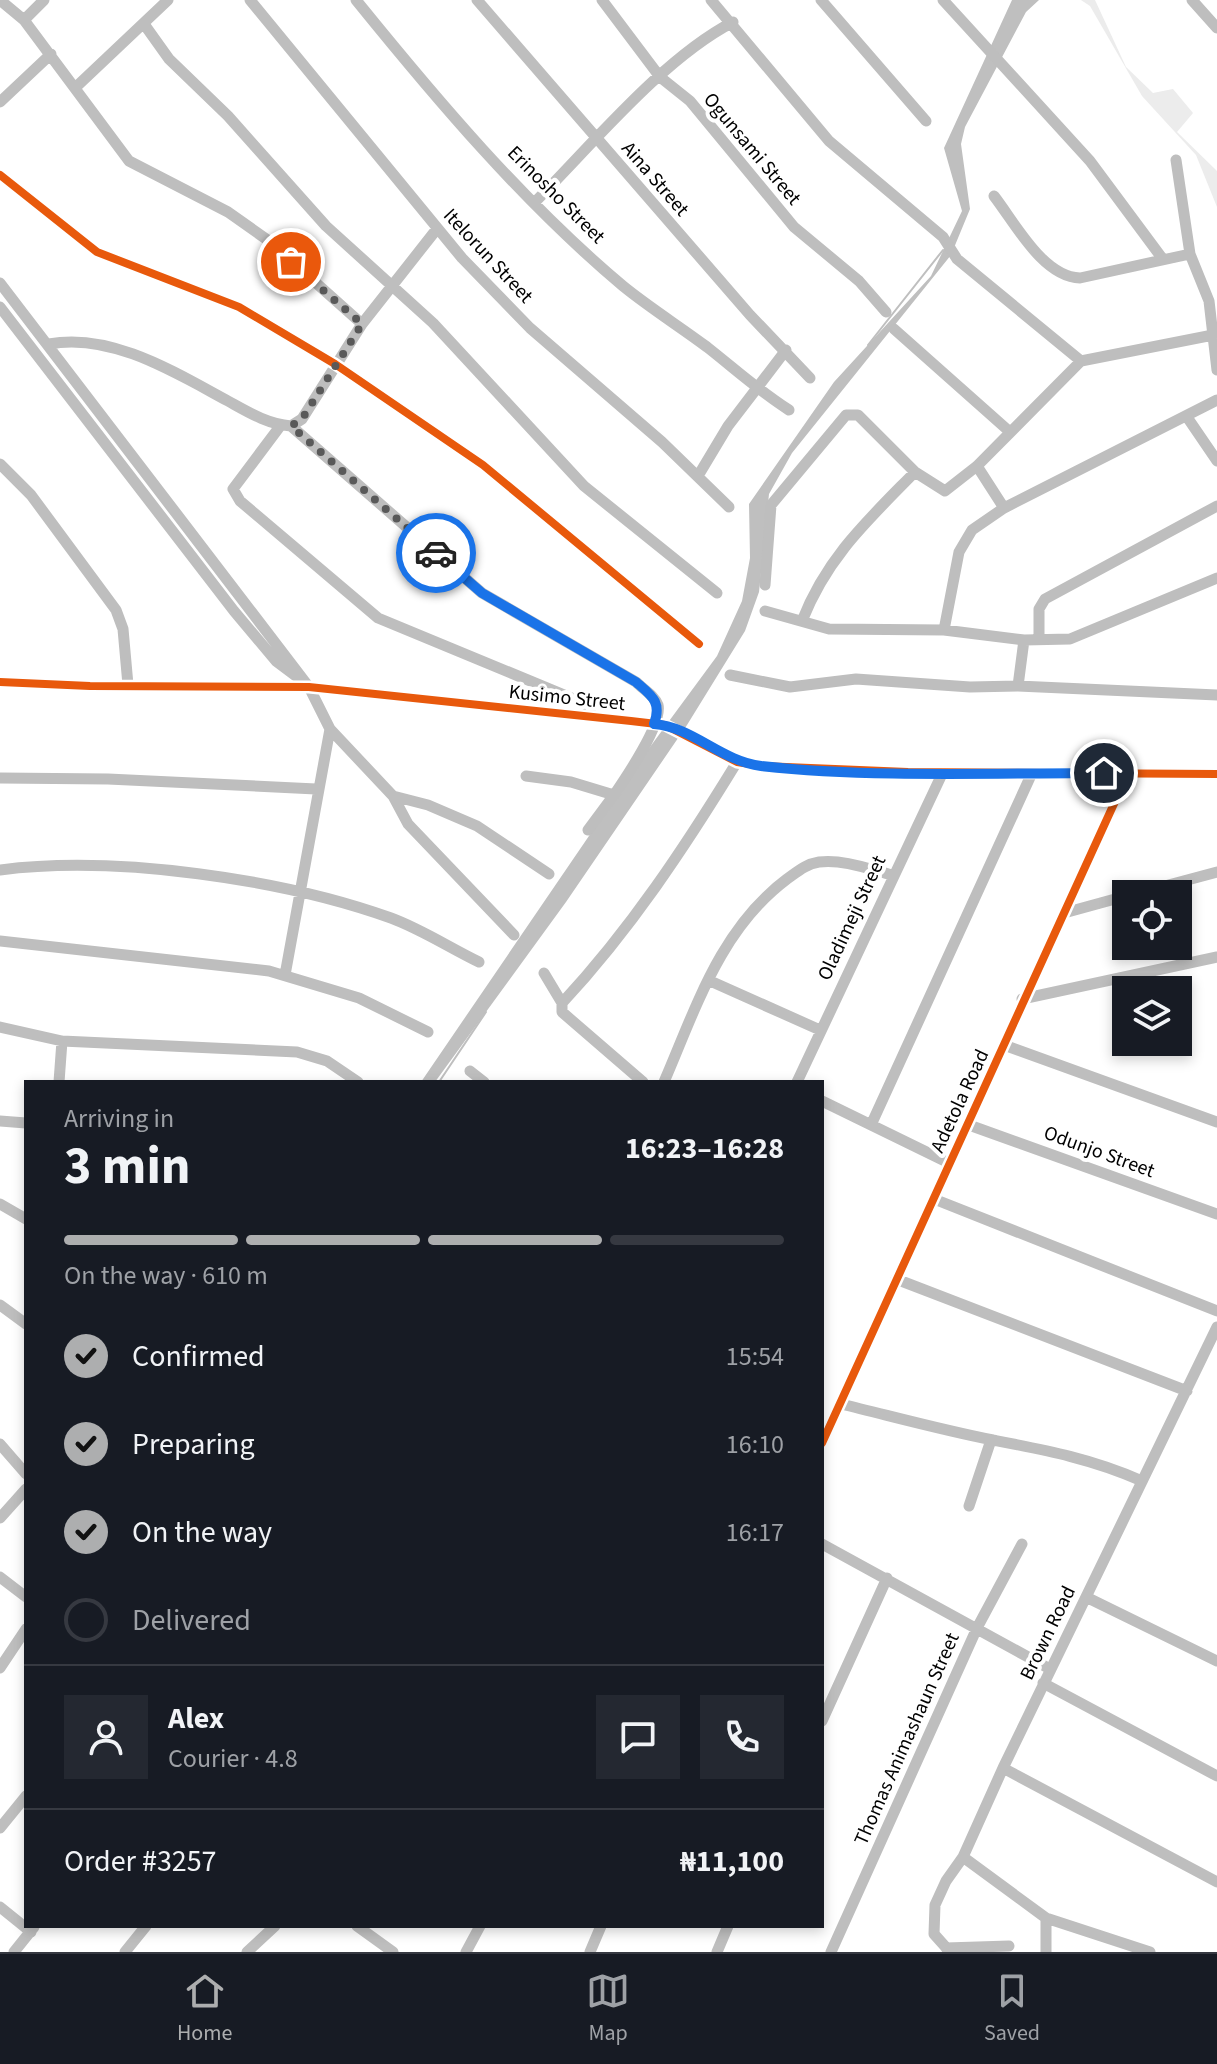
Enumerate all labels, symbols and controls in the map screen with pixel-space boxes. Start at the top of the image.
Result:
street label: Ogunsami Street [697,87,808,212]
street label: Aina Street [615,136,696,223]
street label: Erinosho Street [501,140,611,250]
street label: Itelorun Street [437,202,539,310]
pin [257,228,325,296]
icon: bag [269,240,313,284]
courier [396,513,476,593]
icon: car [414,531,458,575]
street label: Kusimo Street [507,678,627,718]
pin [1070,739,1138,807]
icon: home [1082,751,1126,795]
street label: Oladimeji Street [811,851,893,985]
map controls [1112,880,1192,1056]
button: locate [1112,880,1192,960]
button: layers [1112,976,1192,1056]
street label: Adetola Road [924,1045,996,1157]
text: Arriving in [64,1100,174,1137]
street label: Odunjo Street [1040,1119,1159,1185]
text: 16:23–16:28 [625,1127,784,1170]
text: 3 min [64,1130,191,1204]
text: On the way · 610 m [64,1257,268,1294]
icon: check [64,1334,108,1378]
text: Confirmed [132,1335,265,1378]
text: 15:54 [726,1338,784,1375]
icon: check [64,1422,108,1466]
text: Preparing [132,1423,255,1466]
text: 16:10 [726,1426,784,1463]
icon: check [64,1510,108,1554]
text: On the way [132,1511,272,1554]
text: 16:17 [726,1514,784,1551]
street label: Brown Road [1013,1581,1083,1685]
text: Delivered [132,1599,251,1642]
street label: Thomas Animashaun Street [847,1628,967,1850]
button: person [64,1695,148,1779]
button: chat [596,1695,680,1779]
button: phone [700,1695,784,1779]
text: Alex [168,1697,224,1740]
text: Courier · 4.8 [168,1740,298,1777]
text: Order #3257 [64,1840,217,1883]
text: ₦11,100 [680,1840,784,1883]
tab: Home [177,1969,232,2049]
tab: Map [586,1969,630,2049]
tab: Saved [984,1969,1040,2049]

